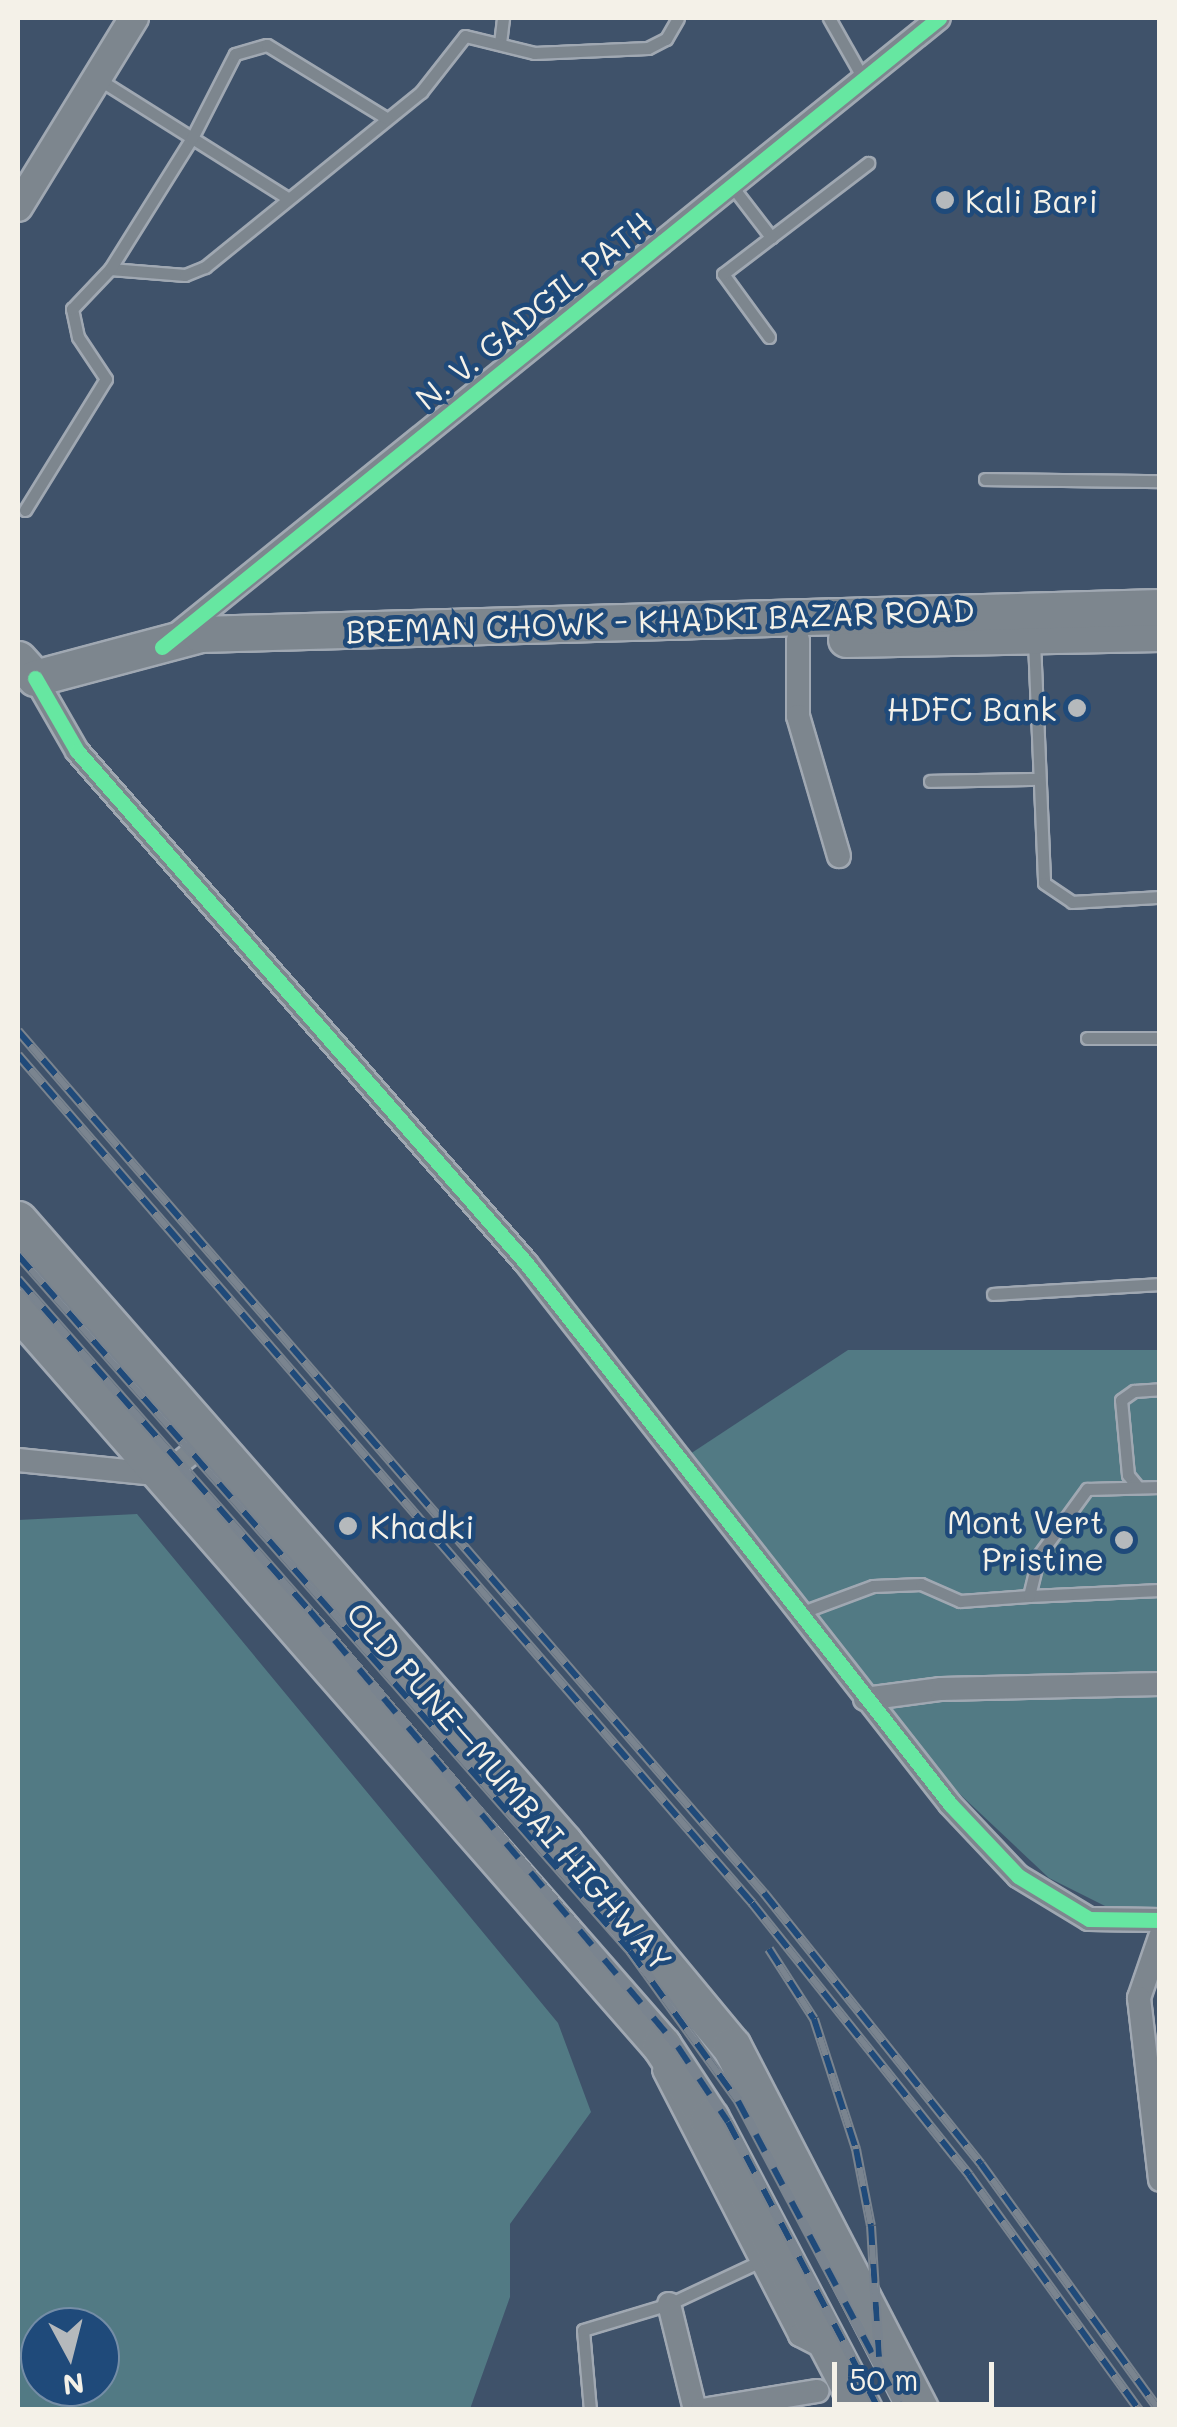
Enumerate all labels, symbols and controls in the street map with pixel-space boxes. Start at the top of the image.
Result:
place label: Kali Bari [965,181,1098,219]
marker: Kali Bari [934,189,956,211]
street label: N. V. GADGIL PATH [407,203,659,417]
street label: BREMAN CHOWK - KHADKI BAZAR ROAD [345,590,975,650]
place label: HDFC Bank [887,689,1057,727]
marker: HDFC Bank [1066,697,1088,719]
place label: Mont Vert Pristine [947,1503,1104,1578]
place label: Khadki [370,1507,474,1545]
marker: Khadki [335,1513,361,1539]
marker: Mont Vert Pristine [1113,1529,1135,1551]
street label: OLD PUNE–MUMBAI HIGHWAY [339,1594,681,1978]
north arrow [20,2307,120,2407]
scale bar [837,2342,1000,2404]
text: 50 m [849,2359,919,2399]
text: N [61,2366,86,2404]

